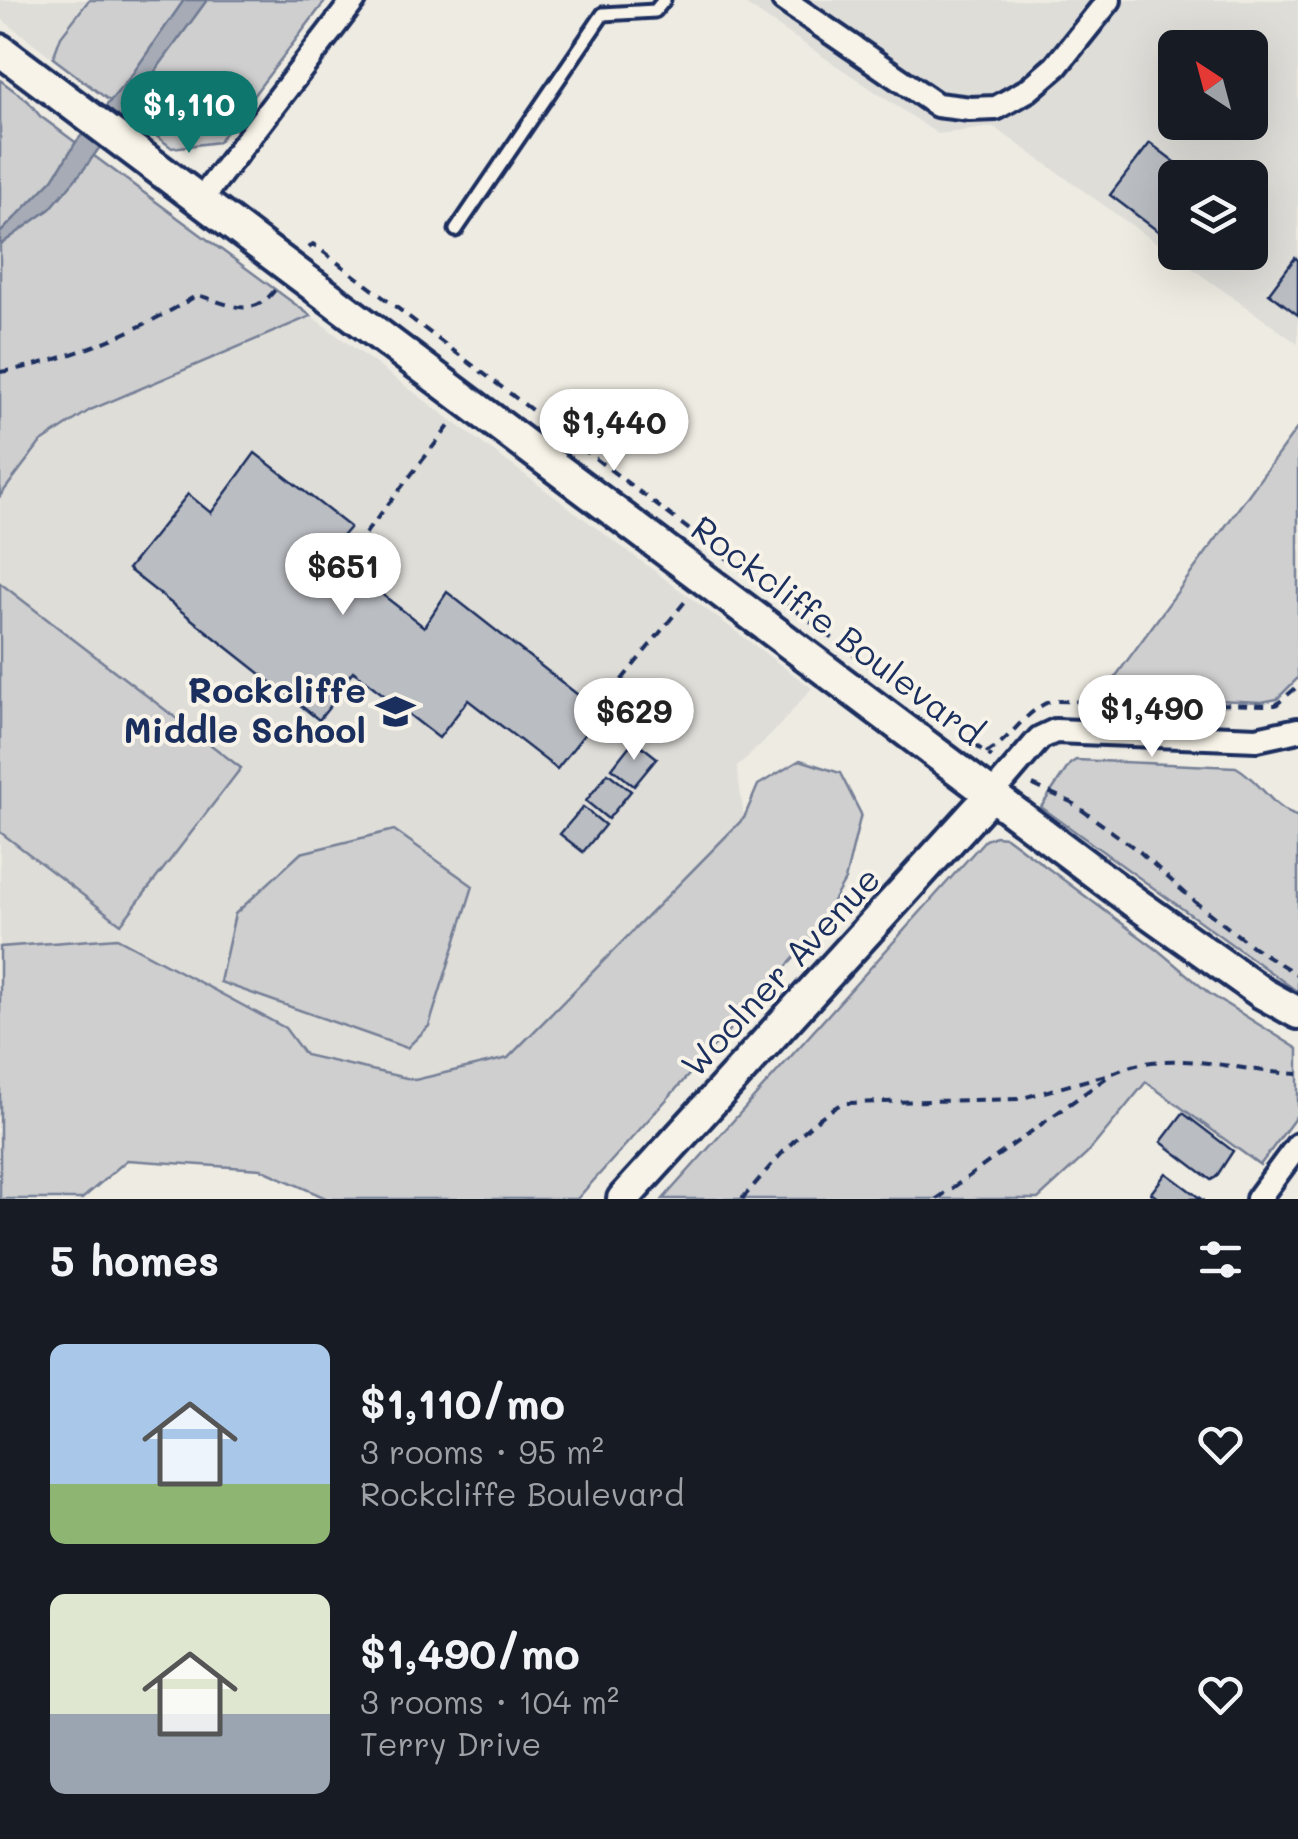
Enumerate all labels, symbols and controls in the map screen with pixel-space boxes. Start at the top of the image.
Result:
north arrow [1158,30,1268,140]
map controls [1158,30,1268,270]
pin: $1,110 [108,71,270,156]
text: $1,110 [143,82,235,124]
button: layers [1158,160,1268,270]
pin: $1,440 [533,389,695,474]
text: $1,440 [562,400,666,442]
street label: Rockcliffe Boulevard [683,504,994,755]
pin: $651 [284,533,402,618]
text: $651 [307,544,379,586]
place label: Rockcliffe Middle School [124,666,366,752]
pin: $1,490 [1071,675,1233,760]
pin: $629 [575,678,693,763]
text: $1,490 [1100,686,1204,728]
text: $629 [596,689,672,731]
school or university icon: Rockcliffe Middle School [375,690,417,732]
street label: Woolner Avenue [670,856,889,1086]
text: 5 homes [50,1232,219,1287]
icon: filters [1193,1232,1248,1287]
text: $1,110/mo [360,1375,565,1430]
icon: home [130,1384,250,1504]
icon: heart [1193,1417,1248,1472]
text: 3 rooms · 95 m² [360,1430,604,1472]
text: Rockcliffe Boulevard [360,1472,684,1514]
text: $1,490/mo [360,1625,580,1680]
icon: home [130,1634,250,1754]
icon: heart [1193,1667,1248,1722]
text: 3 rooms · 104 m² [360,1680,619,1722]
text: Terry Drive [360,1722,541,1764]

